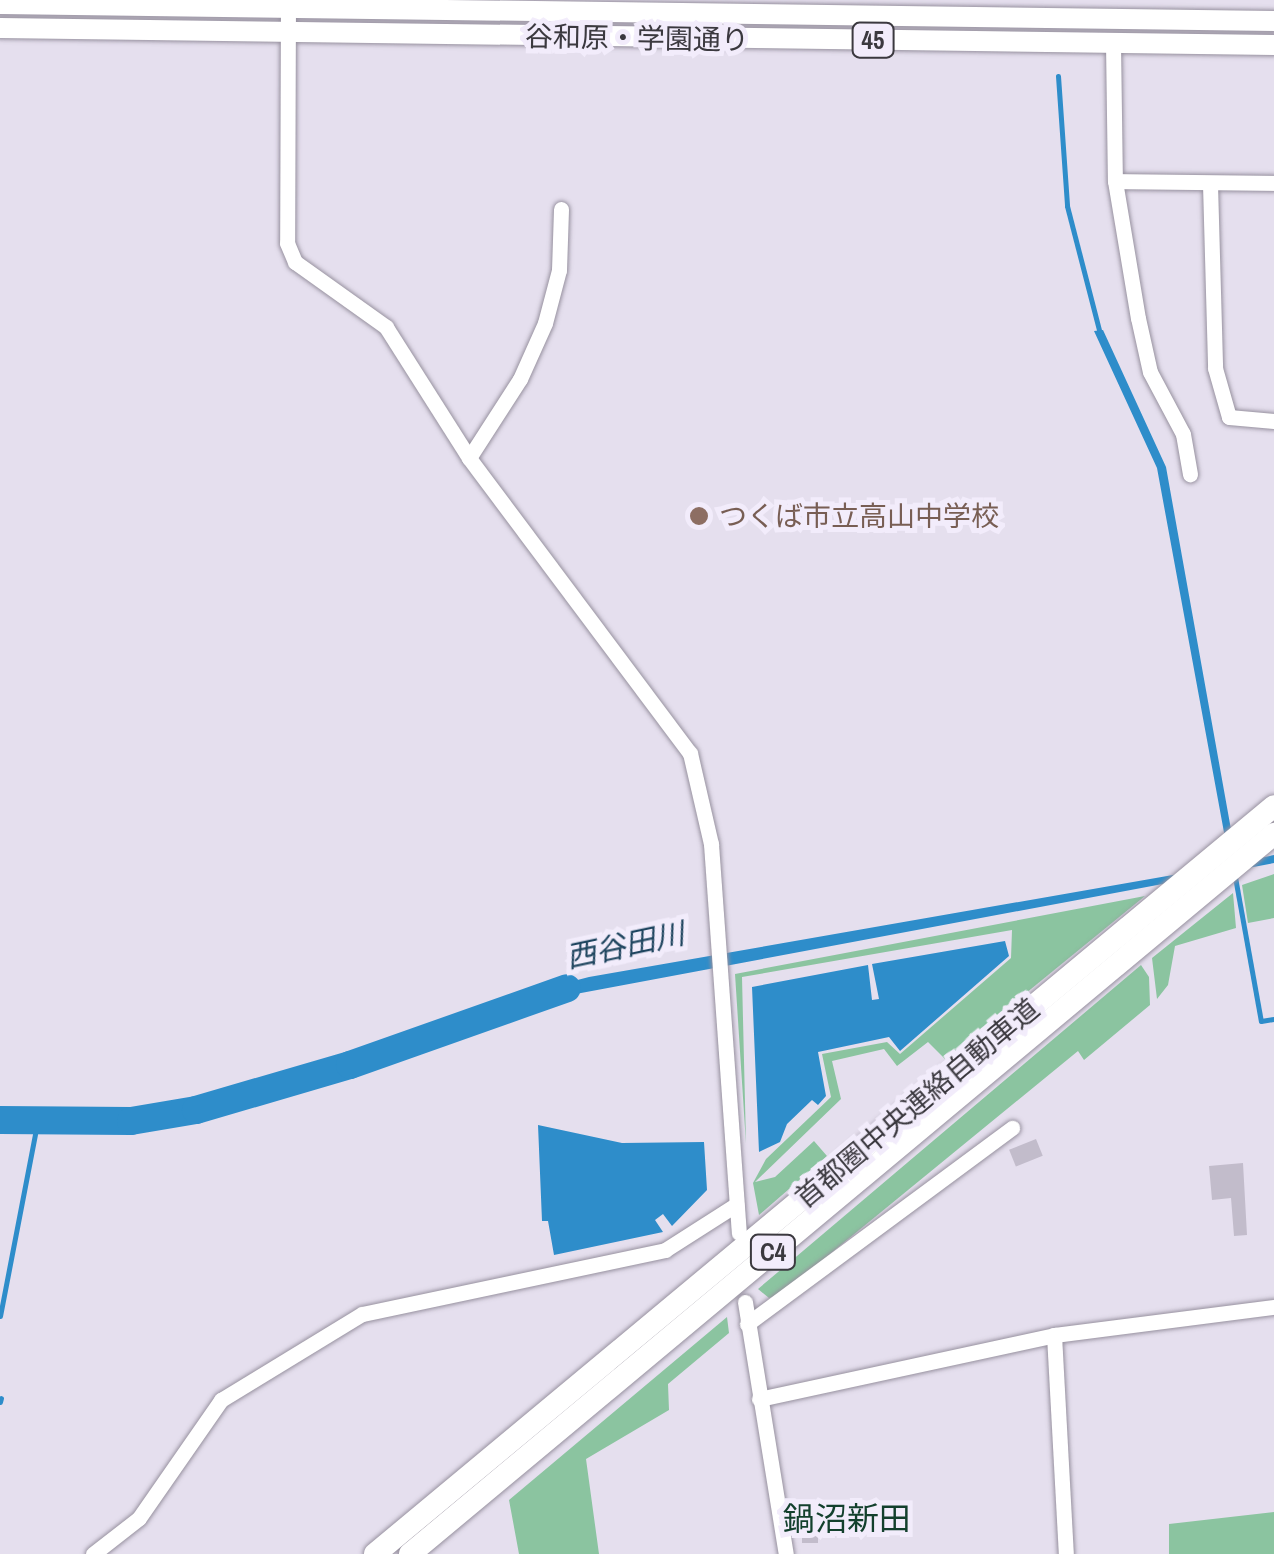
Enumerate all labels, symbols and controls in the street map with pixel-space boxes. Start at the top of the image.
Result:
street label: 谷和原・学園通り [525,19,749,57]
road number: 45 [850,20,896,60]
place label: つくば市立高山中学校 [719,499,999,533]
marker: つくば市立高山中学校 [688,505,710,527]
water label: 西谷田川 [563,915,687,975]
street label: 首都圏中央連絡自動車道 [788,991,1046,1215]
road number: C4 [748,1232,798,1272]
district label: 鍋沼新田 [783,1500,911,1538]

